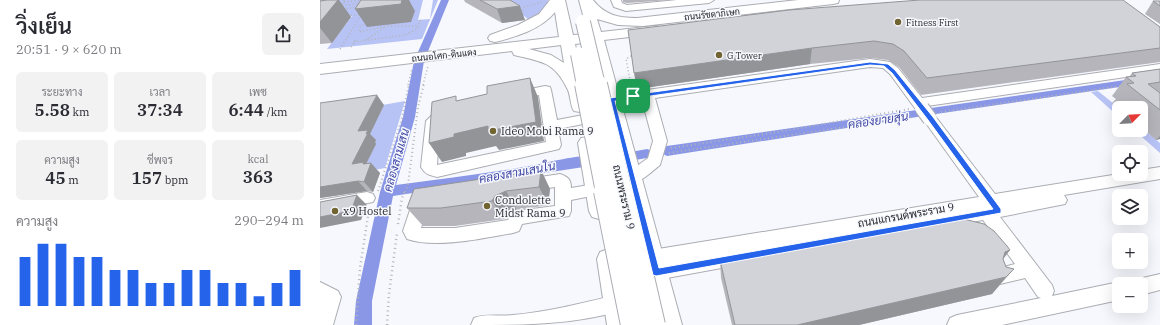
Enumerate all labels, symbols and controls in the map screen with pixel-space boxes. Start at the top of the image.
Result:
street label: ถนนรัชดาภิเษก [684,6,740,22]
text: วิ่งเย็น [16,11,72,40]
button: share [262,13,304,55]
marker: Fitness First [893,17,903,27]
place label: Fitness First [906,17,959,28]
text: 20:51 · 9 × 620 m [16,41,122,58]
street label: ถนนอโศก-ดินแดง [411,46,477,64]
marker: G Tower [714,50,724,60]
place label: G Tower [727,50,762,61]
pin [616,79,650,113]
text: ระยะทาง [42,85,82,99]
text: เวลา [150,85,170,99]
text: เพซ [249,85,267,99]
icon: arrive [622,85,644,107]
text: 5.58 [35,99,70,121]
text: 37:34 [137,99,183,121]
text: 6:44 [228,99,264,121]
north arrow [1112,101,1148,137]
map controls [1112,101,1148,313]
text: km [70,105,89,119]
text: /km [264,105,288,119]
water label: คลองยายสุ่น [847,108,910,134]
place label: Ideo Mobi Rama 9 [501,124,594,138]
water label: คลองสามเสน [380,126,412,193]
marker: Ideo Mobi Rama 9 [488,126,498,136]
button: locate [1112,145,1148,181]
text: kcal [247,152,269,166]
text: ความสูง [44,153,80,167]
text: ชีพจร [147,153,173,167]
water label: คลองสามเสนใน [478,158,557,186]
street label: ถนนพระราม 9 [610,163,638,231]
text: 363 [243,166,273,188]
text: 45 [45,167,66,189]
text: 157 [132,167,162,189]
text: m [66,173,79,187]
text: bpm [162,173,188,187]
button: layers [1112,189,1148,225]
place label: Condolette Midst Rama 9 [495,193,566,220]
street label: ถนนแกรนด์พระราม 9 [857,199,955,230]
marker: Condolette Midst Rama 9 [482,201,492,211]
place label: x9 Hostel [343,204,392,218]
marker: x9 Hostel [330,206,340,216]
text: 290–294 m [234,212,304,229]
text: ความสูง [16,213,58,230]
button: + [1112,233,1148,269]
button: − [1112,277,1148,313]

